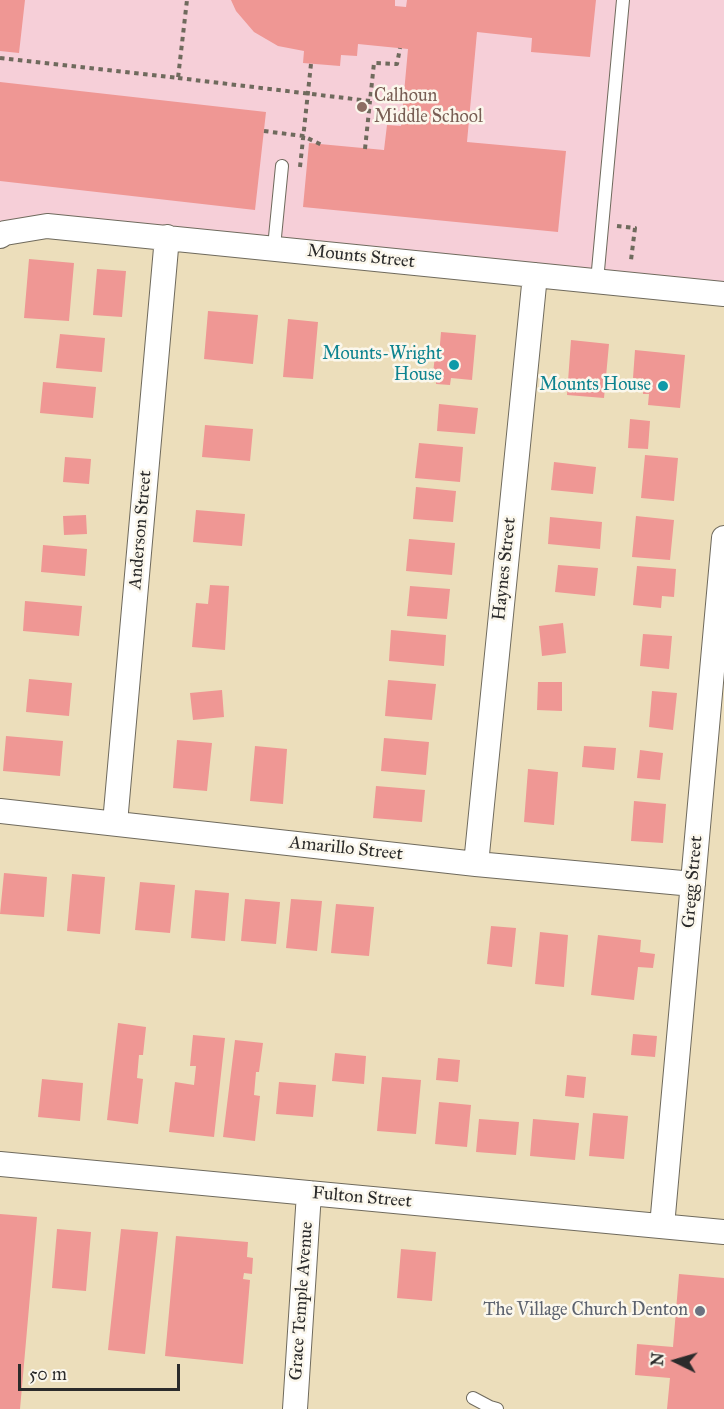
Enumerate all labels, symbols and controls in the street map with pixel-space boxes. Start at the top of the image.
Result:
place label: Calhoun Middle School [374,86,483,128]
marker: Calhoun Middle School [355,100,369,114]
street label: Mounts Street [306,241,416,273]
place label: Mounts-Wright House [322,344,442,386]
marker: Mounts-Wright House [447,358,461,372]
place label: Mounts House [539,375,651,397]
marker: Mounts House [656,379,670,393]
street label: Anderson Street [125,470,157,590]
street label: Haynes Street [489,516,521,622]
street label: Amarillo Street [288,832,404,866]
street label: Gregg Street [678,835,708,929]
street label: Fulton Street [311,1183,413,1213]
street label: Grace Temple Avenue [286,1221,318,1381]
place label: The Village Church Denton [483,1300,688,1322]
marker: The Village Church Denton [693,1304,707,1318]
north arrow [646,1331,706,1391]
scale bar [21,1352,183,1390]
text: N [648,1352,668,1367]
text: 50 m [29,1363,67,1385]

